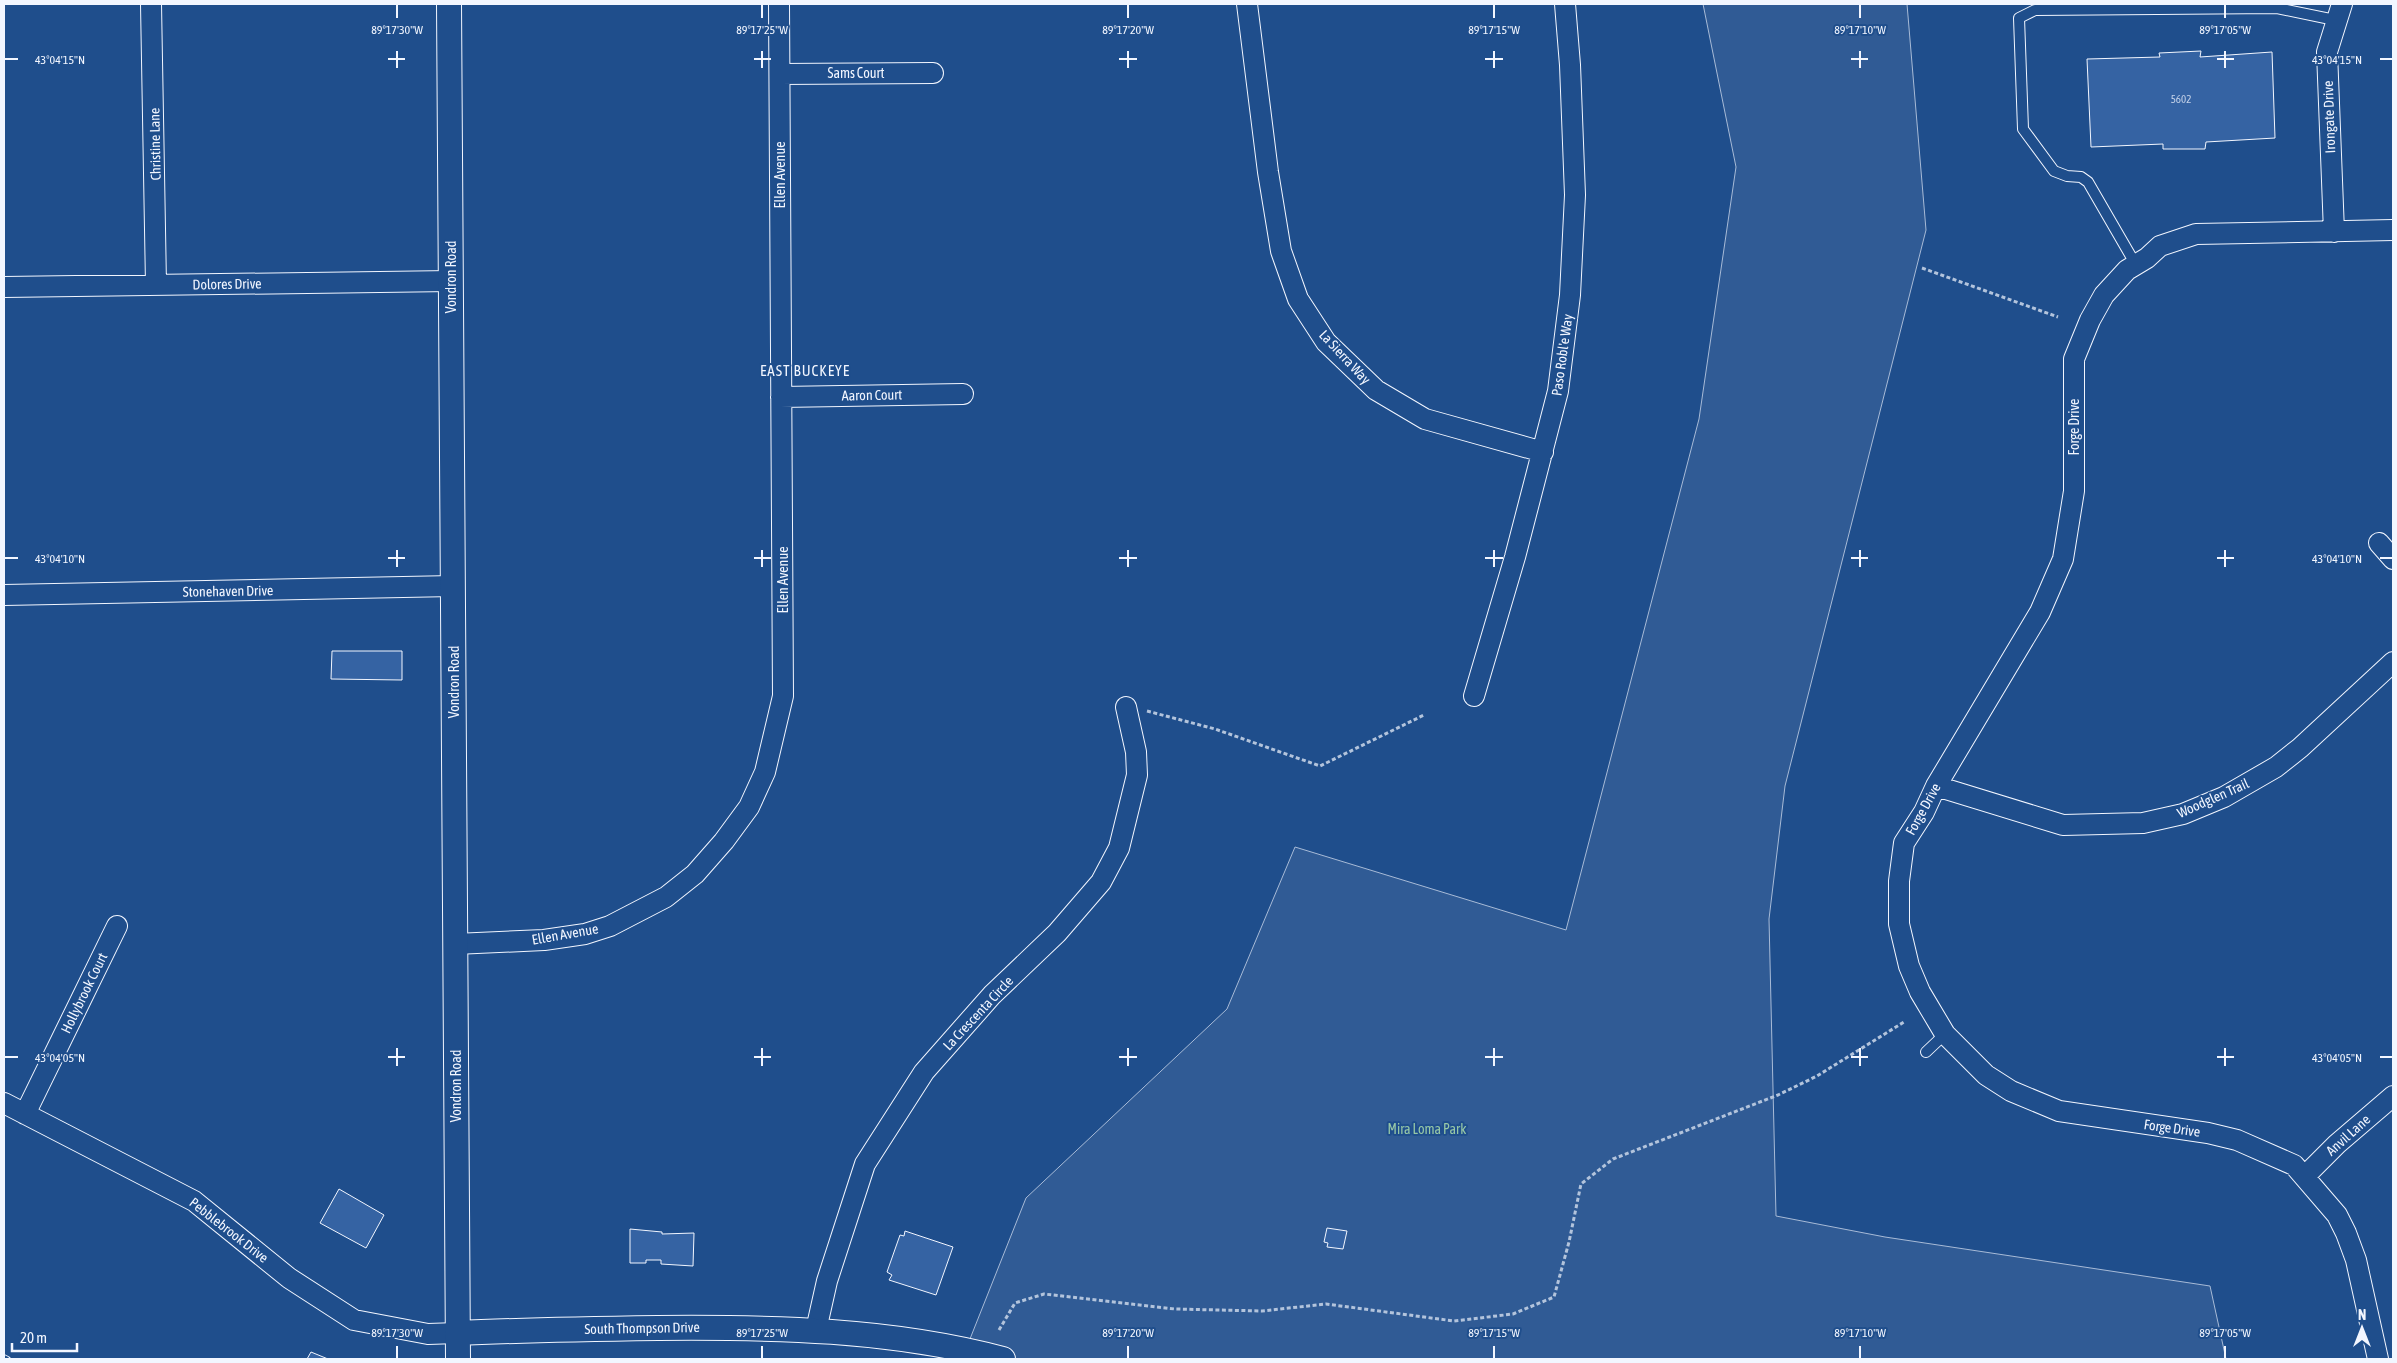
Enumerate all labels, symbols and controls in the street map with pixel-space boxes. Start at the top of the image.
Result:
text: 89°17'30"W [371,23,423,37]
text: 89°17'25"W [736,23,788,37]
text: 89°17'20"W [1102,23,1154,37]
text: 89°17'15"W [1468,23,1520,37]
text: 89°17'10"W [1834,23,1886,37]
text: 89°17'05"W [2199,23,2251,37]
text: 43°04'15"N [35,53,85,67]
text: 43°04'15"N [2312,53,2362,67]
street label: Sams Court [828,65,885,81]
street label: Irongate Drive [2320,80,2338,154]
house number: 5602 [2171,93,2191,105]
street label: Christine Lane [146,107,164,181]
street label: Ellen Avenue [772,141,788,209]
street label: Vondron Road [443,241,459,313]
street label: Dolores Drive [192,275,262,293]
street label: Paso Robl'e Way [1548,313,1576,397]
street label: La Sierra Way [1316,327,1374,387]
district label: EAST BUCKEYE [760,362,850,379]
street label: Aaron Court [842,386,902,404]
street label: Forge Drive [2066,399,2082,455]
street label: Ellen Avenue [775,546,791,614]
text: 43°04'10"N [35,552,85,566]
text: 43°04'10"N [2312,552,2362,566]
street label: Stonehaven Drive [183,582,273,600]
street label: Vondron Road [446,646,462,718]
street label: Woodglen Trail [2175,775,2252,821]
street label: Forge Drive [1902,780,1944,838]
street label: Ellen Avenue [531,920,599,948]
street label: Hollybrook Court [58,950,110,1036]
street label: La Crescenta Circle [940,973,1016,1053]
street label: Vondron Road [448,1050,464,1122]
text: 43°04'05"N [35,1051,85,1065]
text: 43°04'05"N [2312,1051,2362,1065]
street label: Anvil Lane [2323,1111,2373,1159]
street label: Forge Drive [2143,1116,2201,1140]
park label: Mira Loma Park [1388,1121,1466,1137]
street label: Pebblebrook Drive [186,1194,272,1266]
north arrow [2337,1303,2387,1353]
text: N [2358,1307,2366,1323]
street label: South Thompson Drive [584,1319,700,1337]
scale bar [12,1320,78,1352]
text: 89°17'30"W [371,1326,423,1340]
text: 89°17'25"W [736,1326,788,1340]
text: 89°17'20"W [1102,1326,1154,1340]
text: 89°17'15"W [1468,1326,1520,1340]
text: 89°17'10"W [1834,1326,1886,1340]
text: 89°17'05"W [2199,1326,2251,1340]
text: 20 m [20,1329,47,1346]

